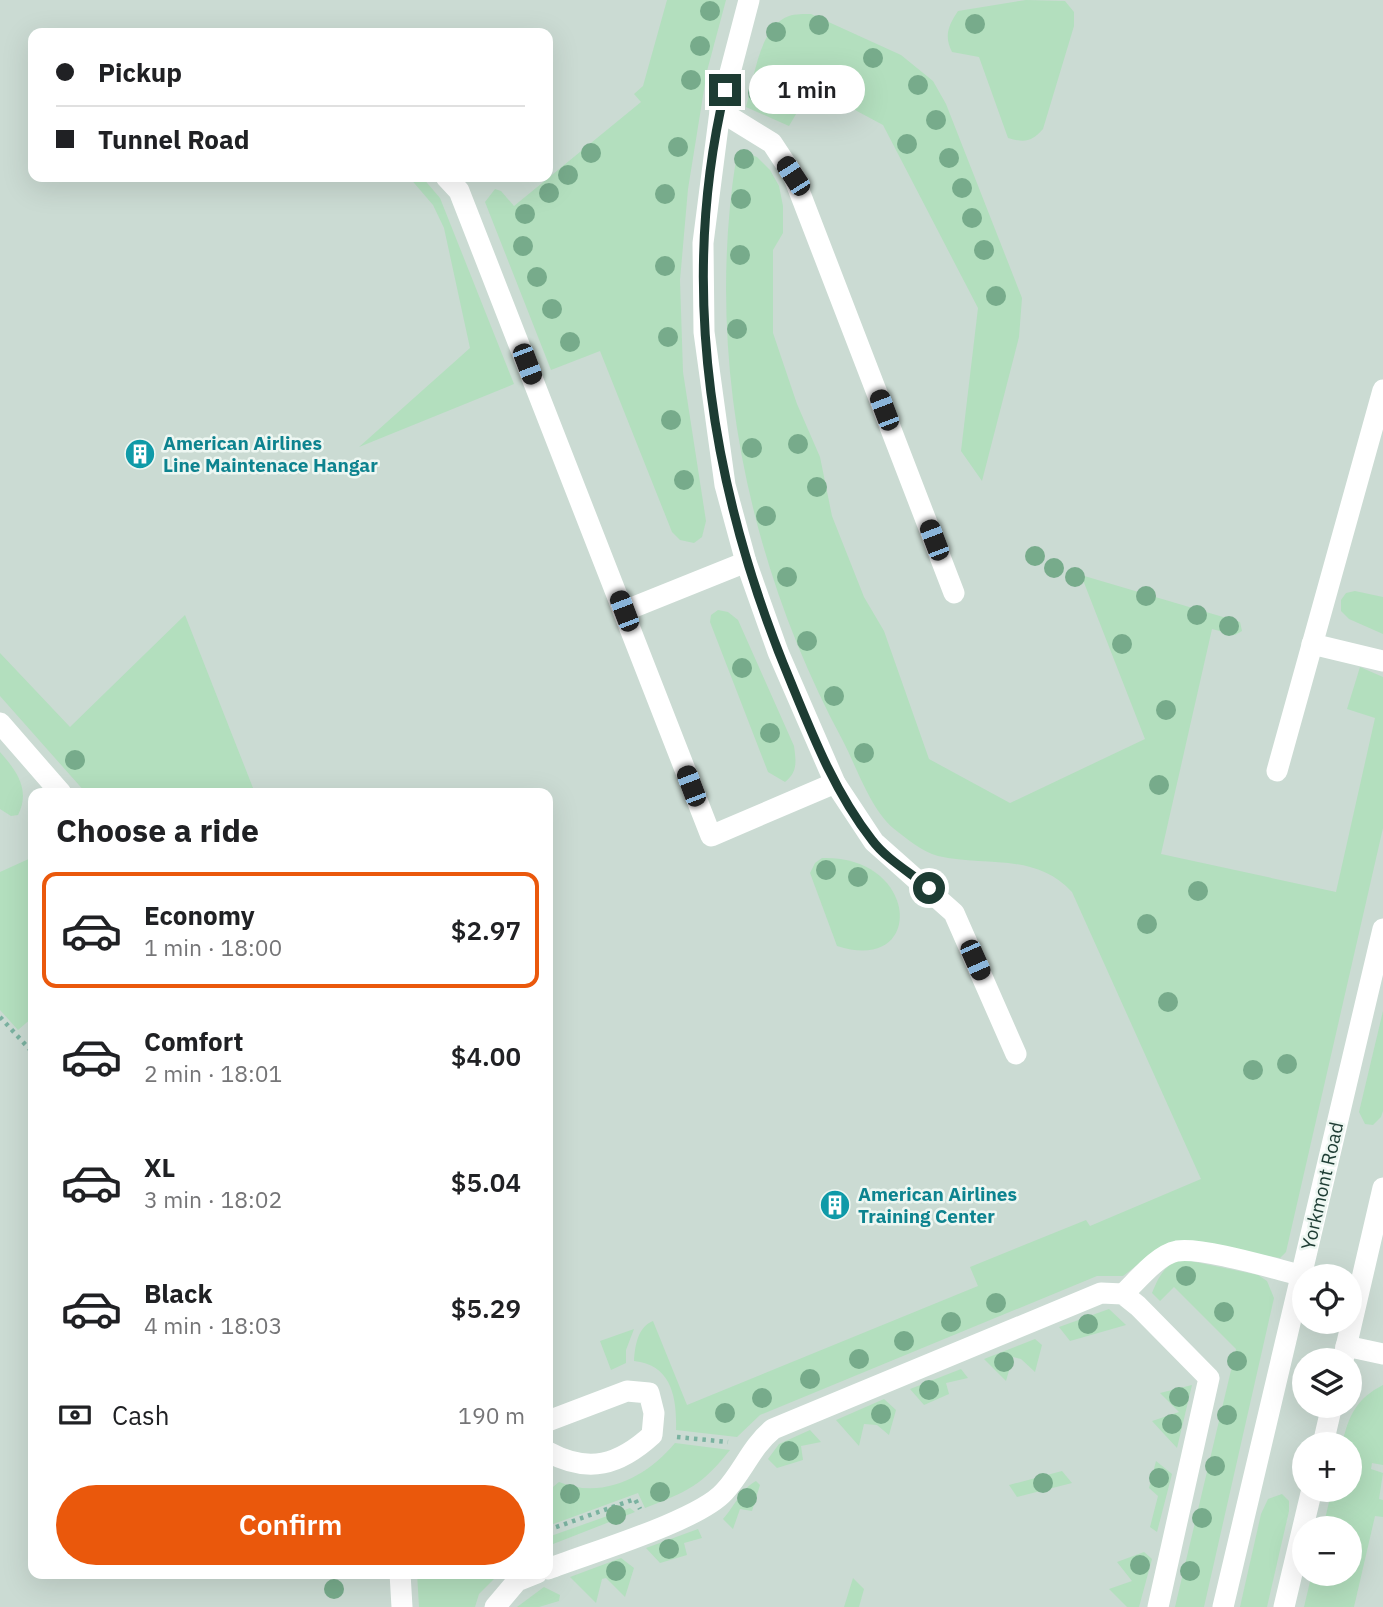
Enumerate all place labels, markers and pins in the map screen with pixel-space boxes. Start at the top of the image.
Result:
place label: American Airlines Line Maintenace Hangar [163,431,378,477]
building icon: American Airlines Line Maintenace Hangar [123,437,157,471]
place label: American Airlines Training Center [858,1182,1017,1228]
building icon: American Airlines Training Center [818,1188,852,1222]

